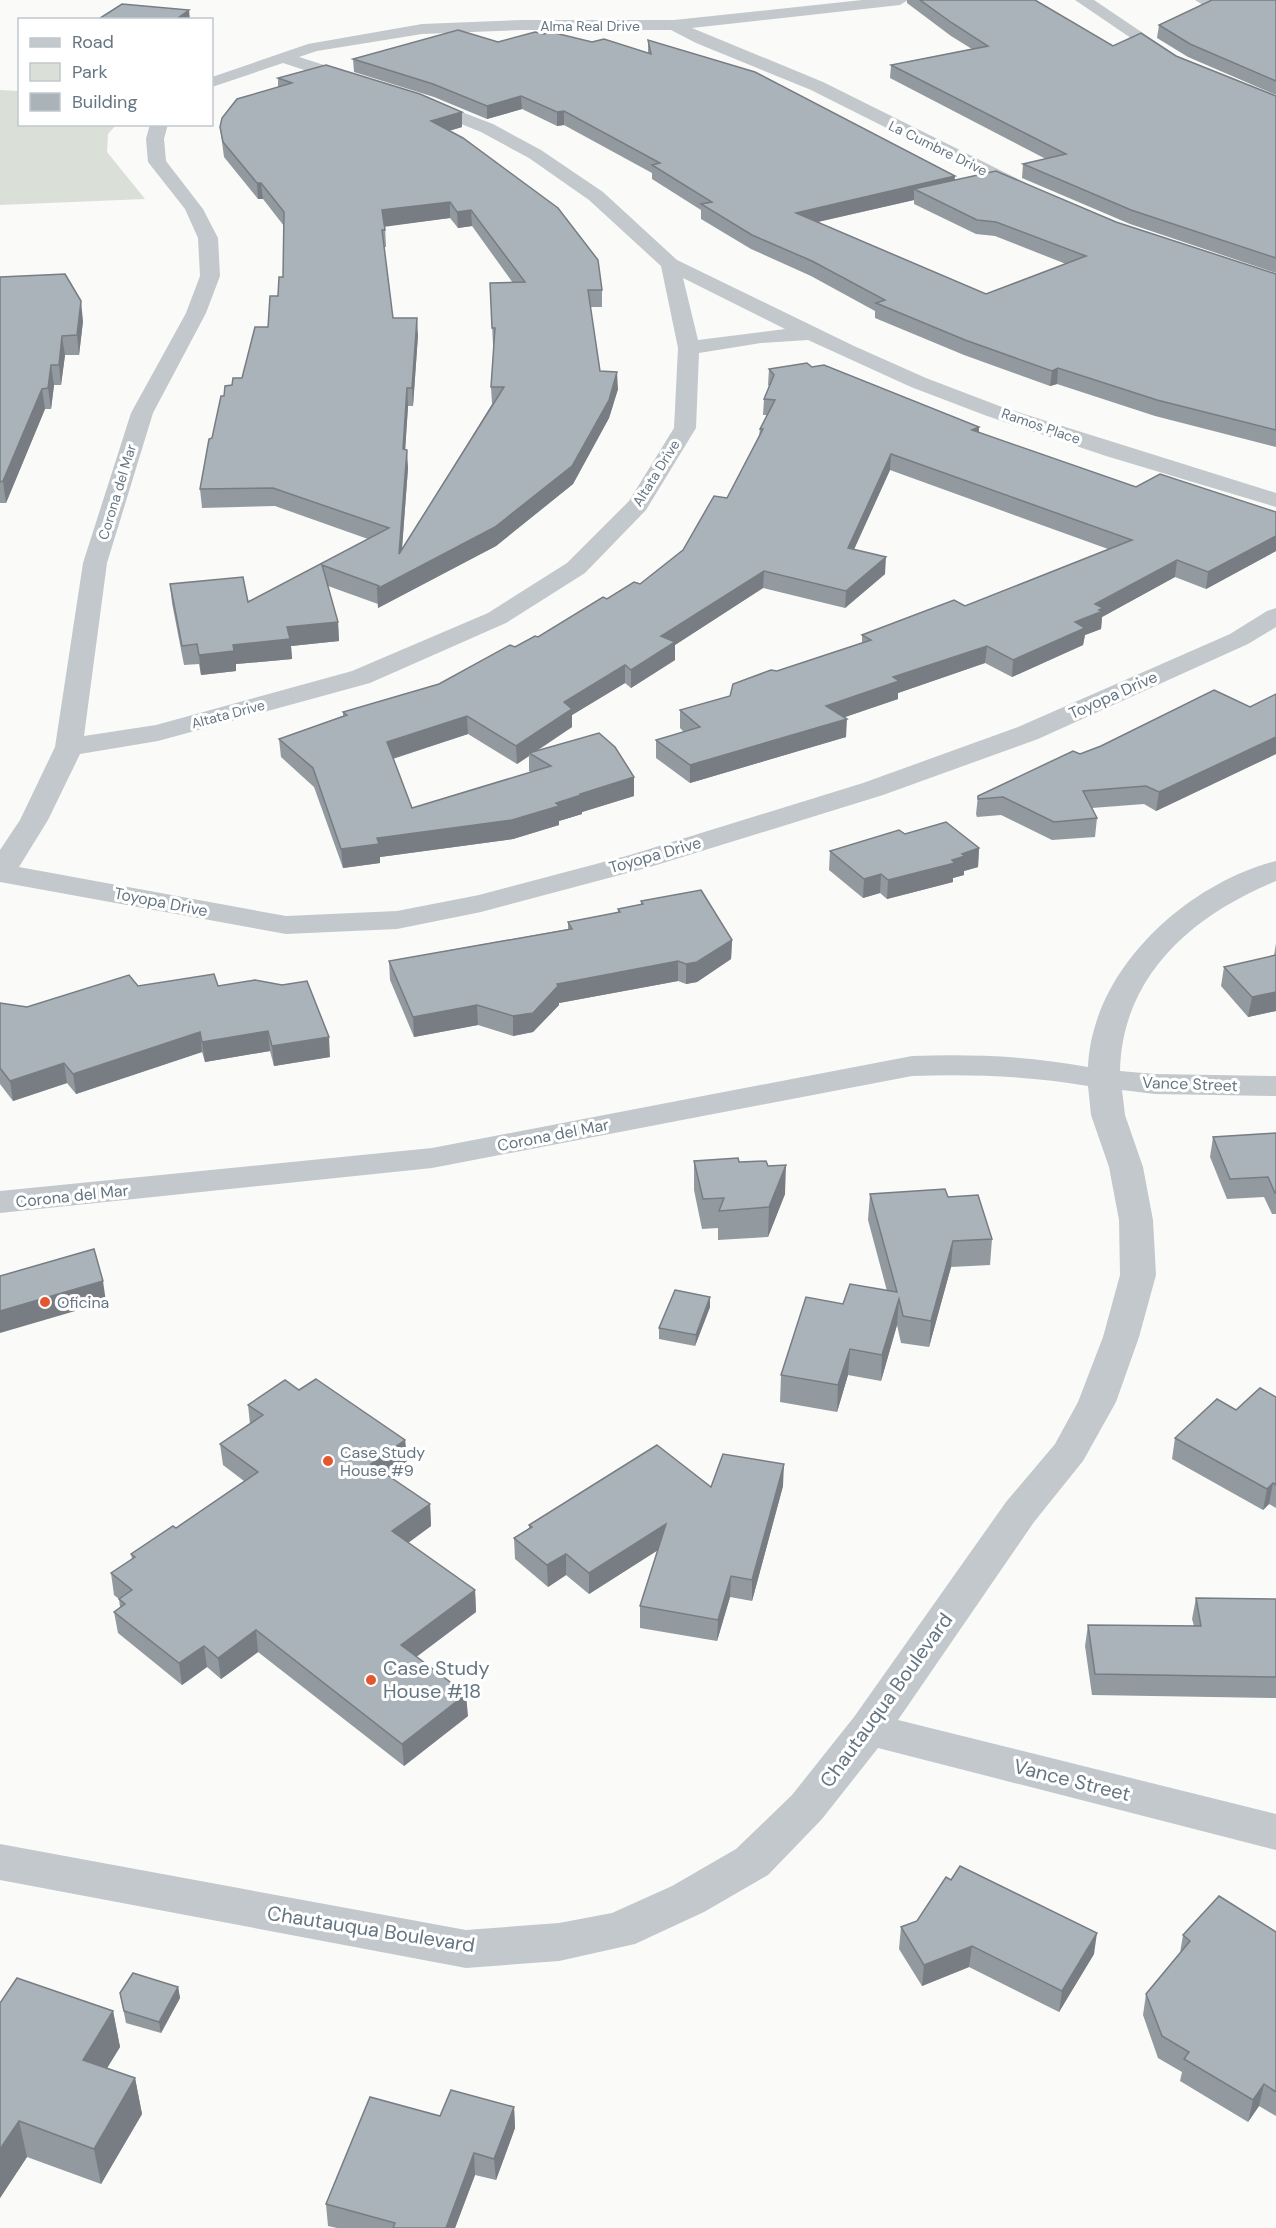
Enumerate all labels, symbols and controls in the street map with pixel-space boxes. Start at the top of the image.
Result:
street label: Alma Real Drive [540,17,640,35]
legend [18,18,213,126]
text: Road [72,30,114,54]
text: Park [72,60,108,84]
text: Building [72,90,137,114]
street label: La Cumbre Drive [886,116,990,180]
street label: Ramos Place [999,404,1083,448]
street label: Altata Drive [628,436,684,510]
street label: Corona del Mar [94,442,140,542]
street label: Toyopa Drive [1065,666,1161,724]
street label: Altata Drive [189,696,267,732]
street label: Toyopa Drive [606,832,704,878]
street label: Toyopa Drive [112,883,210,921]
street label: Vance Street [1142,1072,1238,1096]
street label: Corona del Mar [495,1114,611,1156]
street label: Corona del Mar [15,1180,129,1212]
place label: Oficina [57,1292,109,1313]
marker: Oficina [38,1295,52,1309]
place label: Case Study House #9 [340,1442,425,1481]
marker: Case Study House #9 [321,1454,335,1468]
street label: Chautauqua Boulevard [814,1607,958,1793]
place label: Case Study House #18 [383,1655,490,1704]
marker: Case Study House #18 [364,1673,378,1687]
street label: Vance Street [1011,1753,1133,1807]
street label: Chautauqua Boulevard [265,1900,477,1958]

